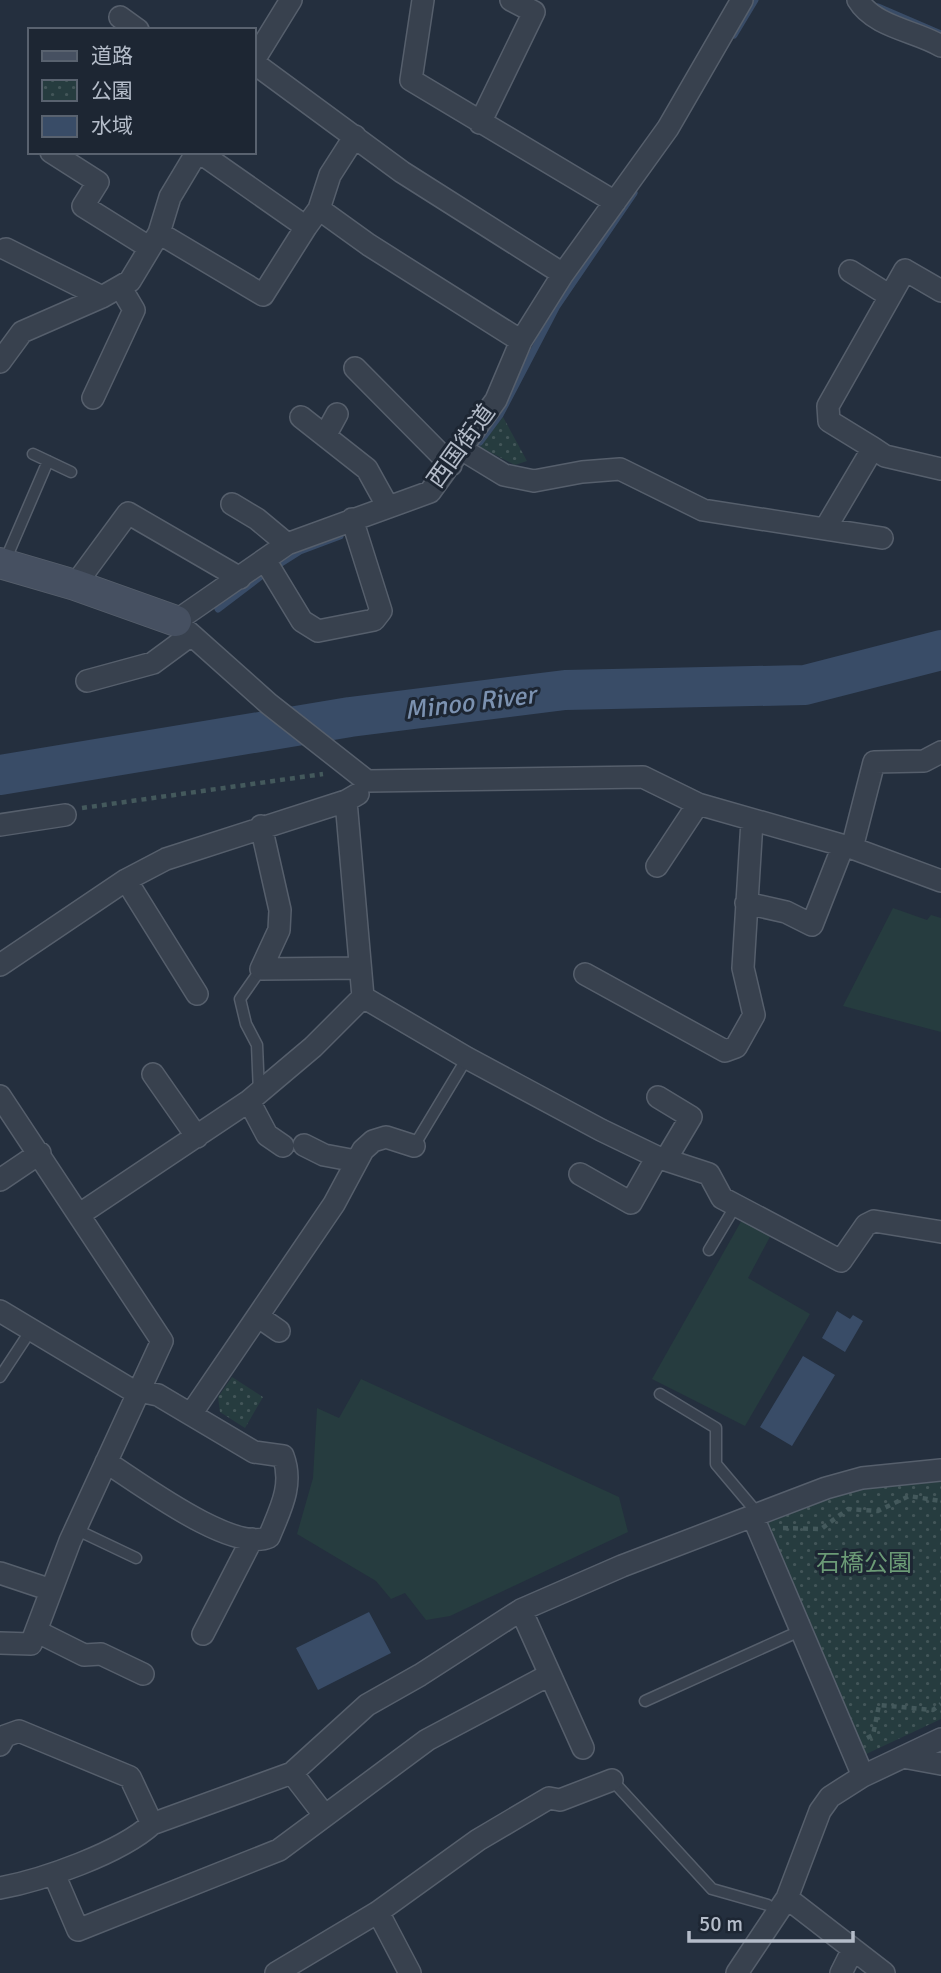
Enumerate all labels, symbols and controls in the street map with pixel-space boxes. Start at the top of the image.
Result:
legend [28,28,256,154]
text: 道路 [91,43,133,69]
text: 公園 [91,78,133,104]
text: 水域 [91,113,133,139]
street label: 西国街道 [421,398,501,494]
water label: Minoo River [403,679,541,727]
park label: 石橋公園 [816,1548,912,1578]
scale bar [689,1899,853,1943]
text: 50 m [699,1911,743,1937]

